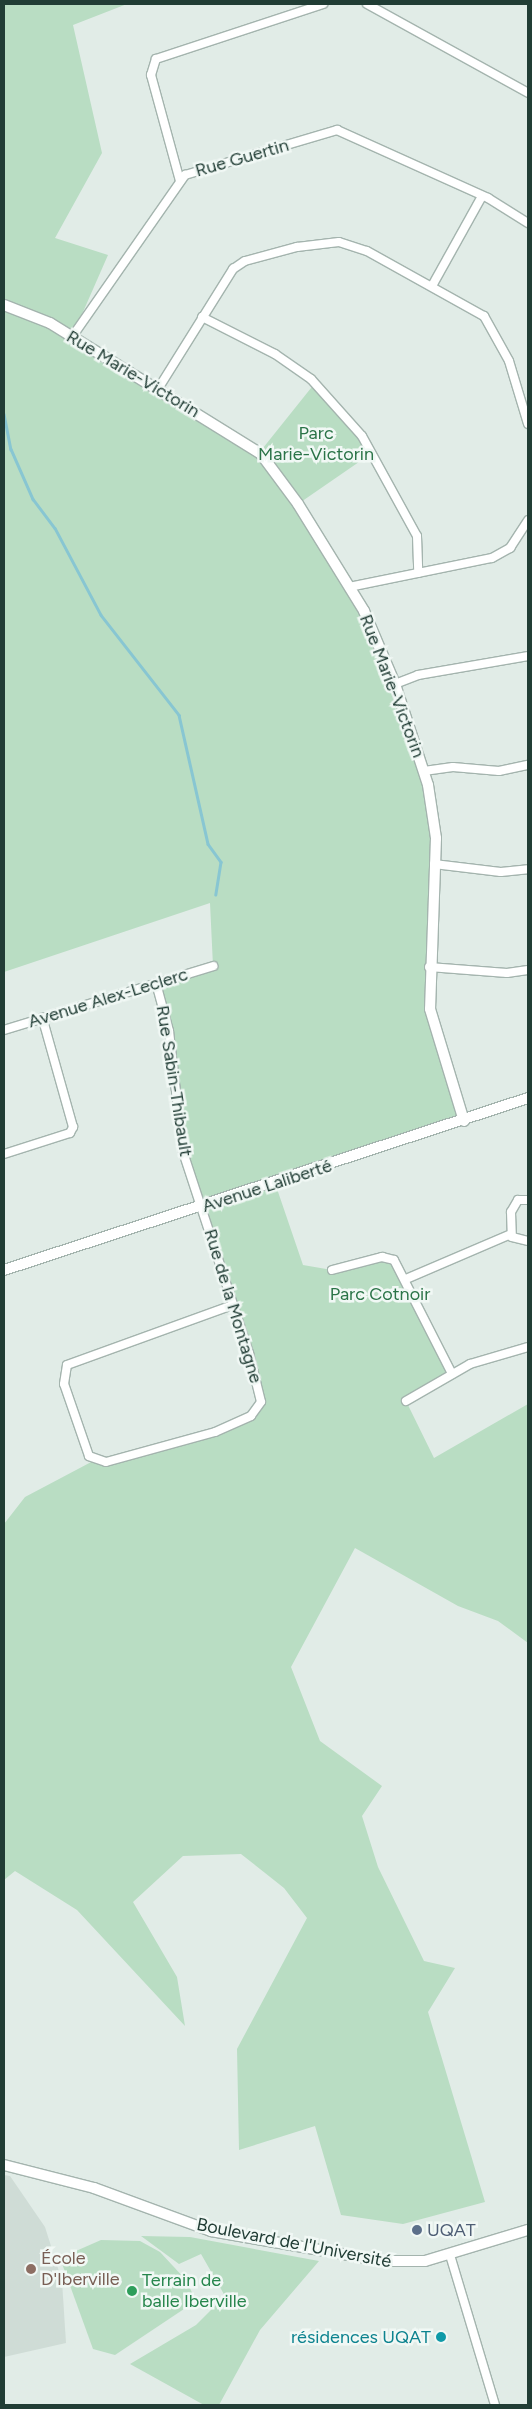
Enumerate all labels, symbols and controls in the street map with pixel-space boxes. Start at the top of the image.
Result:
street label: Rue Guertin [193,134,291,182]
street label: Rue Marie-Victorin [63,326,203,422]
park label: Parc Marie-Victorin [258,423,374,466]
street label: Rue Marie-Victorin [355,611,429,761]
street label: Avenue Alex-Leclerc [26,963,190,1033]
street label: Rue Sabin-Thibault [151,1004,197,1158]
street label: Avenue Laliberté [199,1155,335,1217]
street label: Rue de la Montagne [199,1226,267,1386]
park label: Parc Cotnoir [330,1283,430,1305]
street label: Boulevard de l'Université [195,2214,393,2272]
place label: UQAT [427,2219,476,2241]
marker: UQAT [411,2224,423,2236]
place label: École D'Iberville [41,2248,120,2290]
marker: École D'Iberville [25,2263,37,2275]
place label: Terrain de balle Iberville [142,2270,247,2312]
marker: Terrain de balle Iberville [126,2285,138,2297]
place label: résidences UQAT [291,2326,431,2348]
marker: résidences UQAT [435,2331,447,2343]

